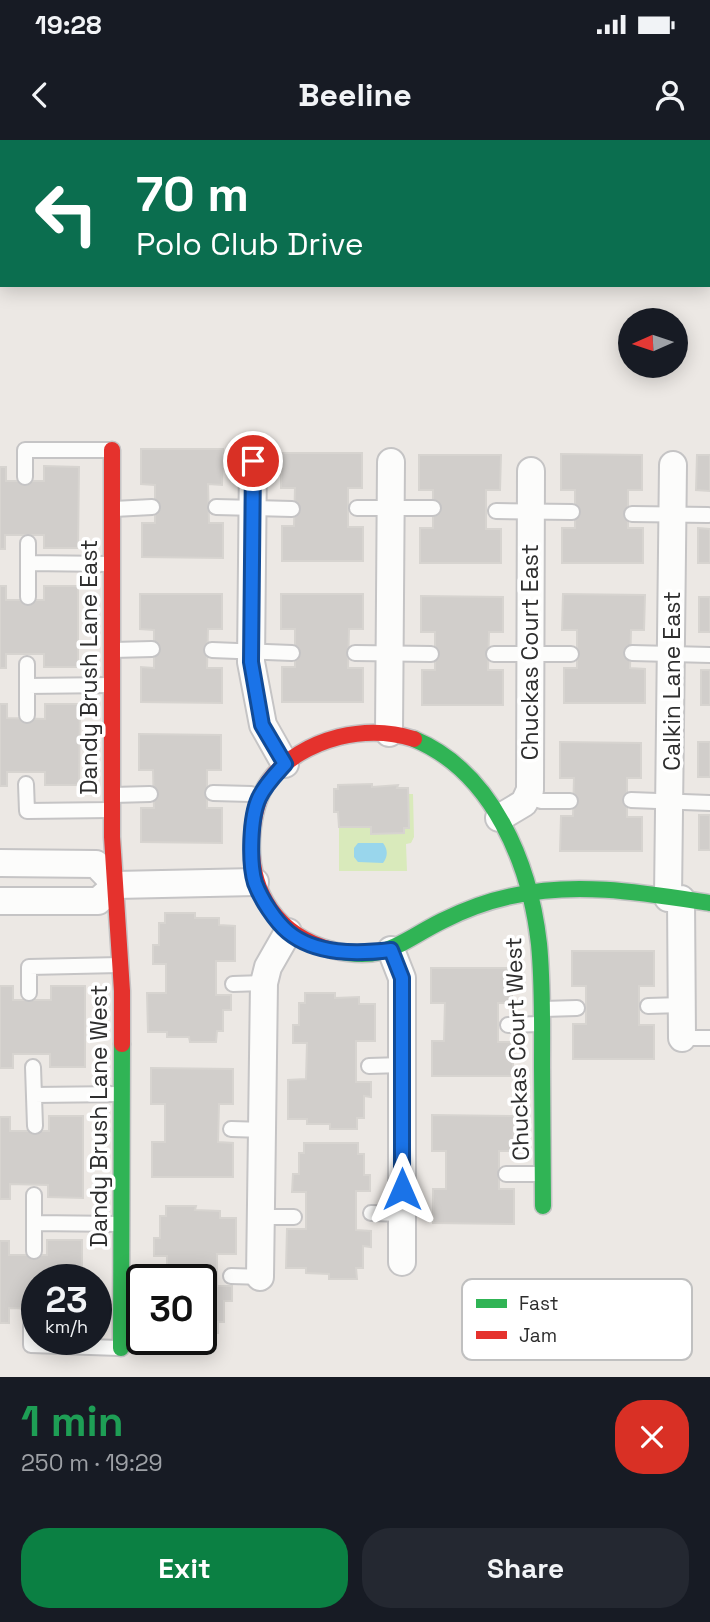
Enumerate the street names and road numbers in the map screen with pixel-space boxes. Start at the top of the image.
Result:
street label: Dandy Brush Lane East [74,539,104,795]
street label: Chuckas Court East [515,544,545,760]
street label: Calkin Lane East [657,591,687,771]
street label: Chuckas Court West [498,937,536,1161]
street label: Dandy Brush Lane West [84,985,114,1247]

